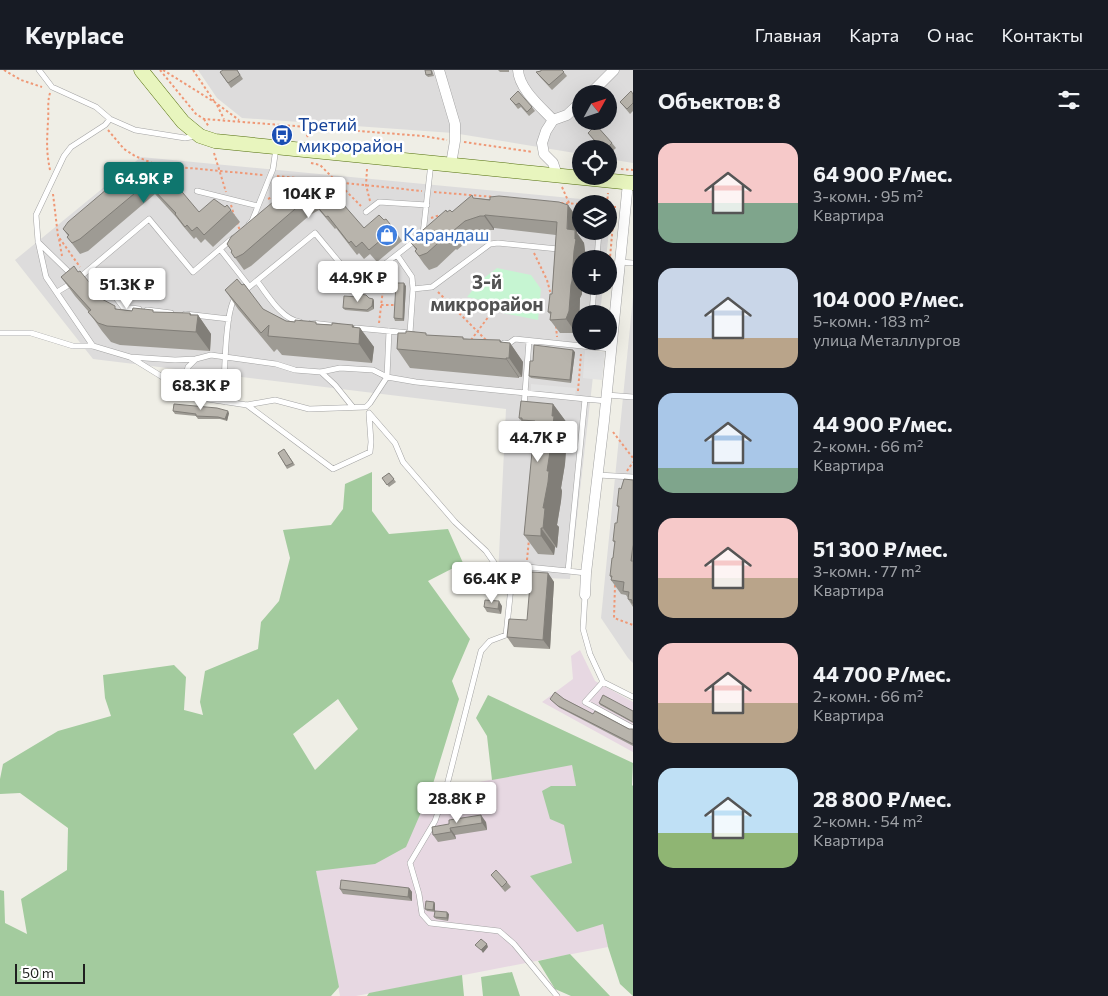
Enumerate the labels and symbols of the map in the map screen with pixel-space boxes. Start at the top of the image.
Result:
north arrow [572,85,618,130]
place label: Третий микрорайон [298,113,403,156]
bus stop icon: Третий микрорайон [270,123,294,147]
pin: 64.9K ₽ [98,162,190,204]
pin: 104K ₽ [268,176,350,219]
shop icon: Карандаш [375,223,399,247]
place label: Карандаш [403,223,489,245]
pin: 44.9K ₽ [312,260,404,303]
pin: 51.3K ₽ [81,268,173,310]
district label: 3-й микрорайон [430,270,544,315]
pin: 68.3K ₽ [155,368,247,411]
pin: 44.7K ₽ [492,420,584,463]
pin: 66.4K ₽ [446,562,538,604]
pin: 28.8K ₽ [411,782,503,824]
scale bar [15,961,85,984]

